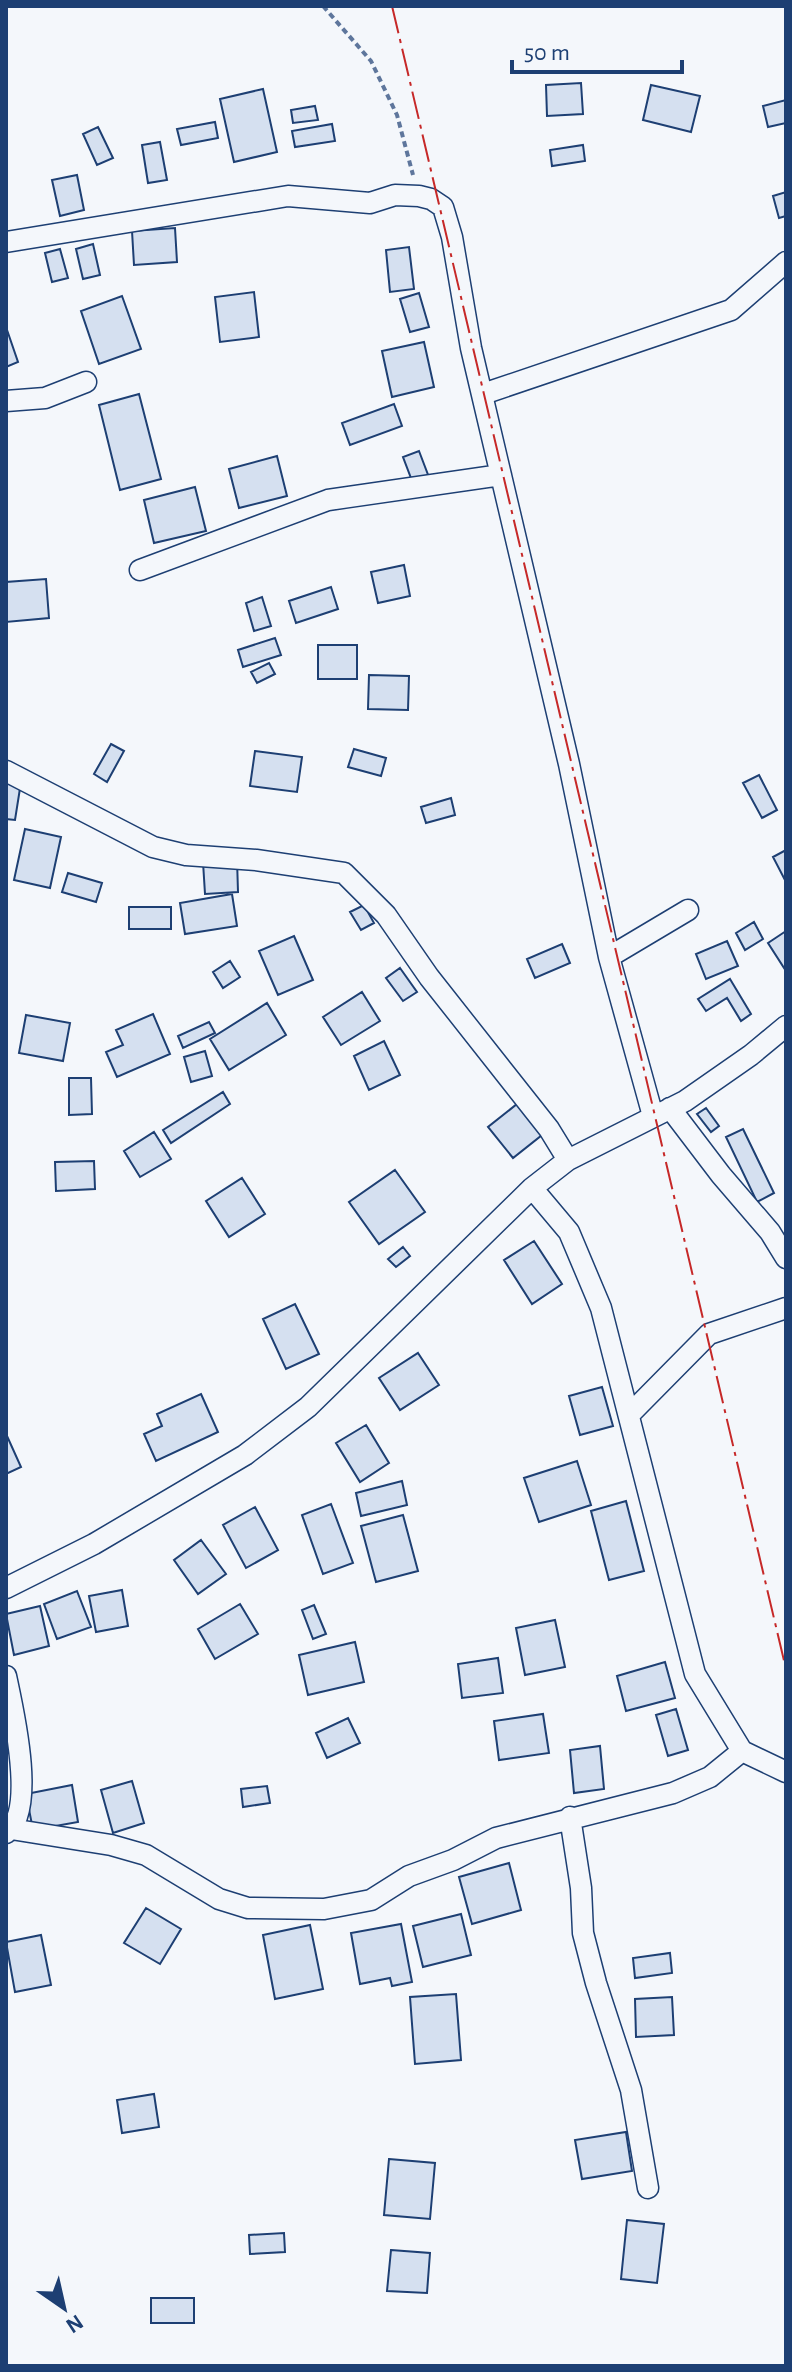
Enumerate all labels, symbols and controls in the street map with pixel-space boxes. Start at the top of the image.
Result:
scale bar [512,24,682,74]
text: 50 m [524,41,570,65]
north arrow [24,2268,104,2348]
text: N [62,2310,87,2337]

